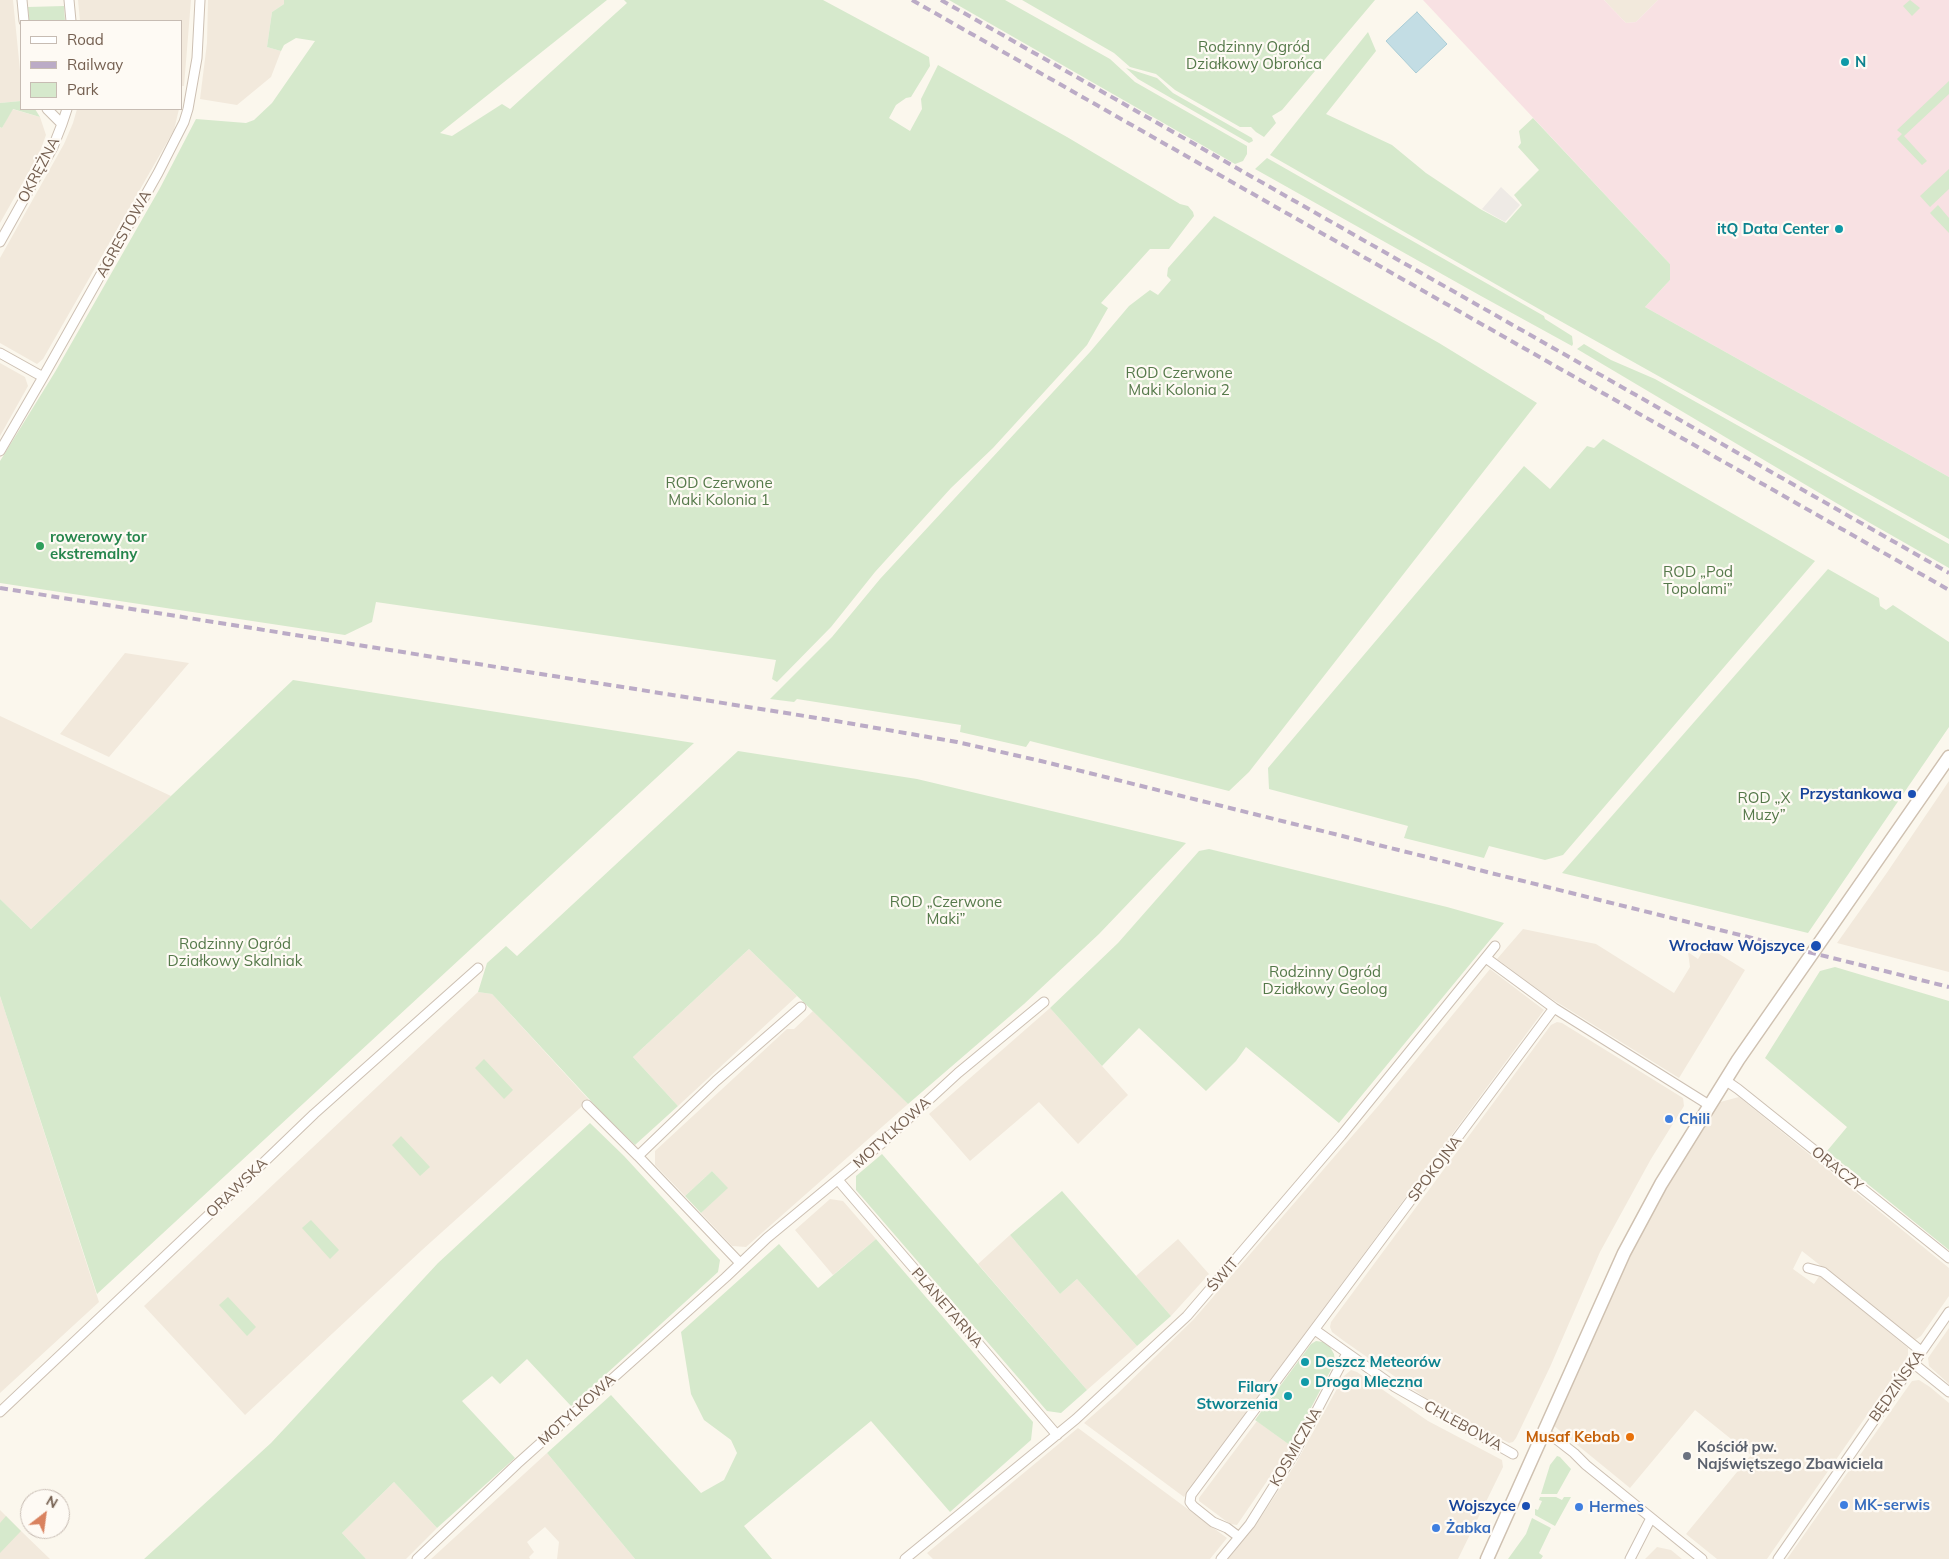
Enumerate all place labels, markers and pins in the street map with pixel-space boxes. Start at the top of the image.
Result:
place label: N [1855,53,1866,71]
marker: N [1839,56,1851,68]
place label: itQ Data Center [1717,220,1829,238]
marker: itQ Data Center [1833,223,1845,235]
place label: rowerowy tor ekstremalny [50,528,147,563]
marker: rowerowy tor ekstremalny [34,540,46,552]
place label: Przystankowa [1800,785,1902,803]
marker: Przystankowa [1906,788,1918,800]
place label: Wrocław Wojszyce [1669,937,1805,955]
marker: Wrocław Wojszyce [1809,939,1823,953]
place label: Chili [1679,1110,1710,1128]
marker: Chili [1663,1113,1675,1125]
place label: Deszcz Meteorów [1315,1353,1441,1371]
marker: Deszcz Meteorów [1299,1356,1311,1368]
place label: Droga Mleczna [1315,1373,1423,1391]
marker: Droga Mleczna [1299,1376,1311,1388]
place label: Filary Stworzenia [1196,1378,1278,1413]
marker: Filary Stworzenia [1282,1390,1294,1402]
place label: Musaf Kebab [1526,1428,1620,1446]
marker: Musaf Kebab [1624,1431,1636,1443]
place label: Kościół pw. Najświętszego Zbawiciela [1697,1438,1883,1473]
marker: Kościół pw. Najświętszego Zbawiciela [1681,1450,1693,1462]
place label: MK-serwis [1854,1496,1930,1514]
place label: Wojszyce [1449,1497,1516,1515]
place label: Hermes [1589,1498,1644,1516]
marker: MK-serwis [1838,1499,1850,1511]
marker: Wojszyce [1520,1500,1532,1512]
marker: Hermes [1573,1501,1585,1513]
place label: Żabka [1446,1519,1491,1537]
marker: Żabka [1430,1522,1442,1534]

